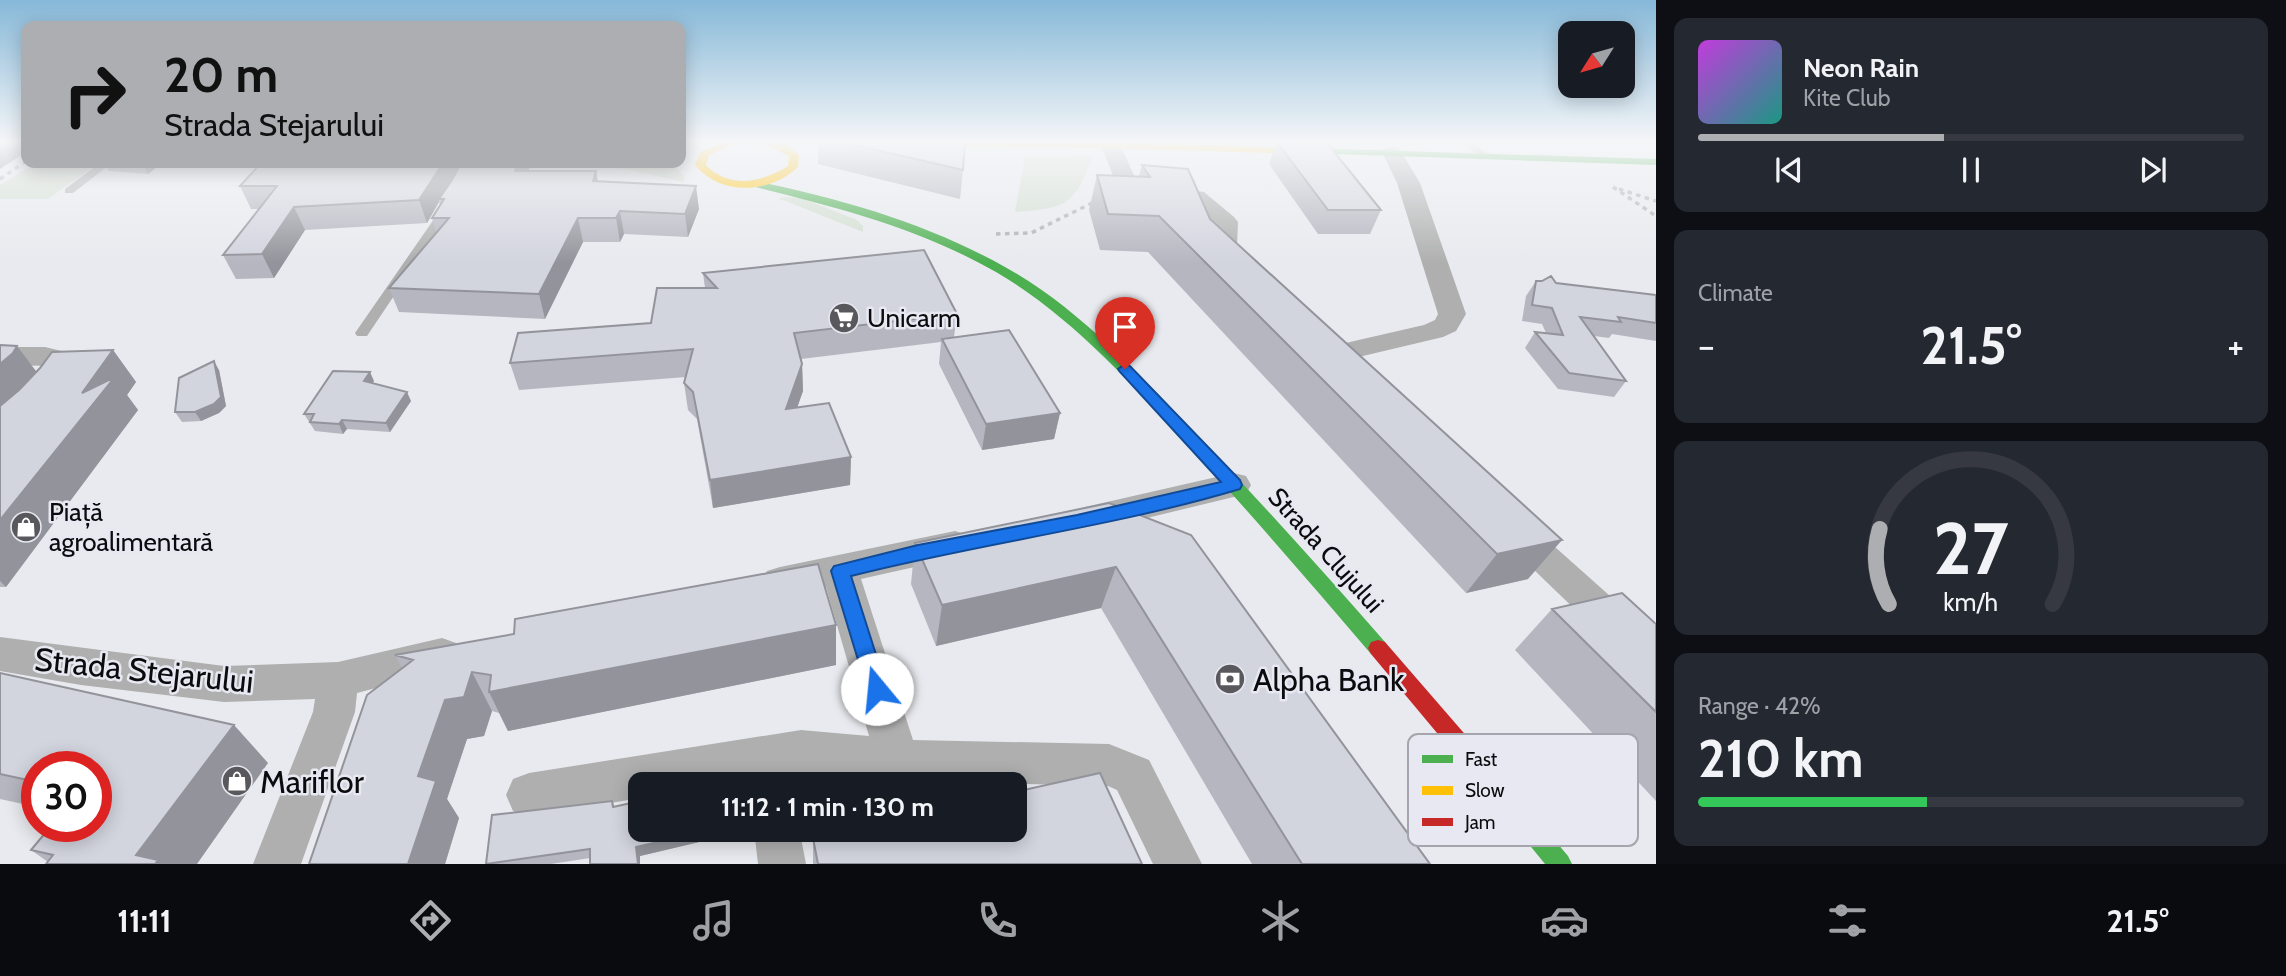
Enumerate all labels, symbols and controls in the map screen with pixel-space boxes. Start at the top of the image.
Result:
north arrow [1558,21,1634,98]
map controls [1558,21,1635,98]
text: 20 m [164,45,278,104]
icon: right [49,49,140,140]
text: Neon Rain [1803,52,1919,84]
text: Kite Club [1803,84,1890,112]
text: Strada Stejarului [164,105,384,144]
icon: previous [1770,151,1808,189]
icon: pause [1952,151,1990,189]
icon: next [2134,151,2172,189]
text: Climate [1698,279,1773,307]
pin [1095,297,1155,369]
supermarket icon: Unicarm [827,301,861,335]
place label: Unicarm [867,302,961,334]
icon: arrive [1106,308,1144,346]
text: 21.5° [1920,314,2022,377]
text: − [1698,322,1715,369]
text: + [2227,322,2244,369]
street label: Strada Clujului [1262,481,1390,619]
place label: Piață agroalimentară [49,496,213,558]
text: 27 [1933,504,2009,592]
shop icon: Piață agroalimentară [9,510,43,544]
text: km/h [1944,587,1998,617]
street label: Strada Stejarului [33,639,255,701]
position arrow [840,652,914,726]
place label: Alpha Bank [1253,660,1405,699]
bank icon: Alpha Bank [1213,662,1247,696]
text: Range · 42% [1698,692,1821,720]
text: 210 km [1698,727,1864,790]
legend [1408,734,1638,846]
text: Fast [1465,748,1498,771]
speed limit sign: 30 [21,751,112,842]
place label: Mariflor [260,762,365,801]
shop icon: Mariflor [220,764,254,798]
text: Slow [1465,779,1505,802]
text: 11:12 · 1 min · 130 m [721,791,934,823]
text: Jam [1464,811,1495,834]
icon: directions [406,896,455,945]
icon: music [689,896,738,945]
icon: phone [973,896,1022,945]
icon: climate [1256,896,1305,945]
icon: car [1540,896,1589,945]
icon: filters [1823,896,1872,945]
text: 11:11 [117,901,172,940]
text: 21.5° [2107,901,2169,940]

